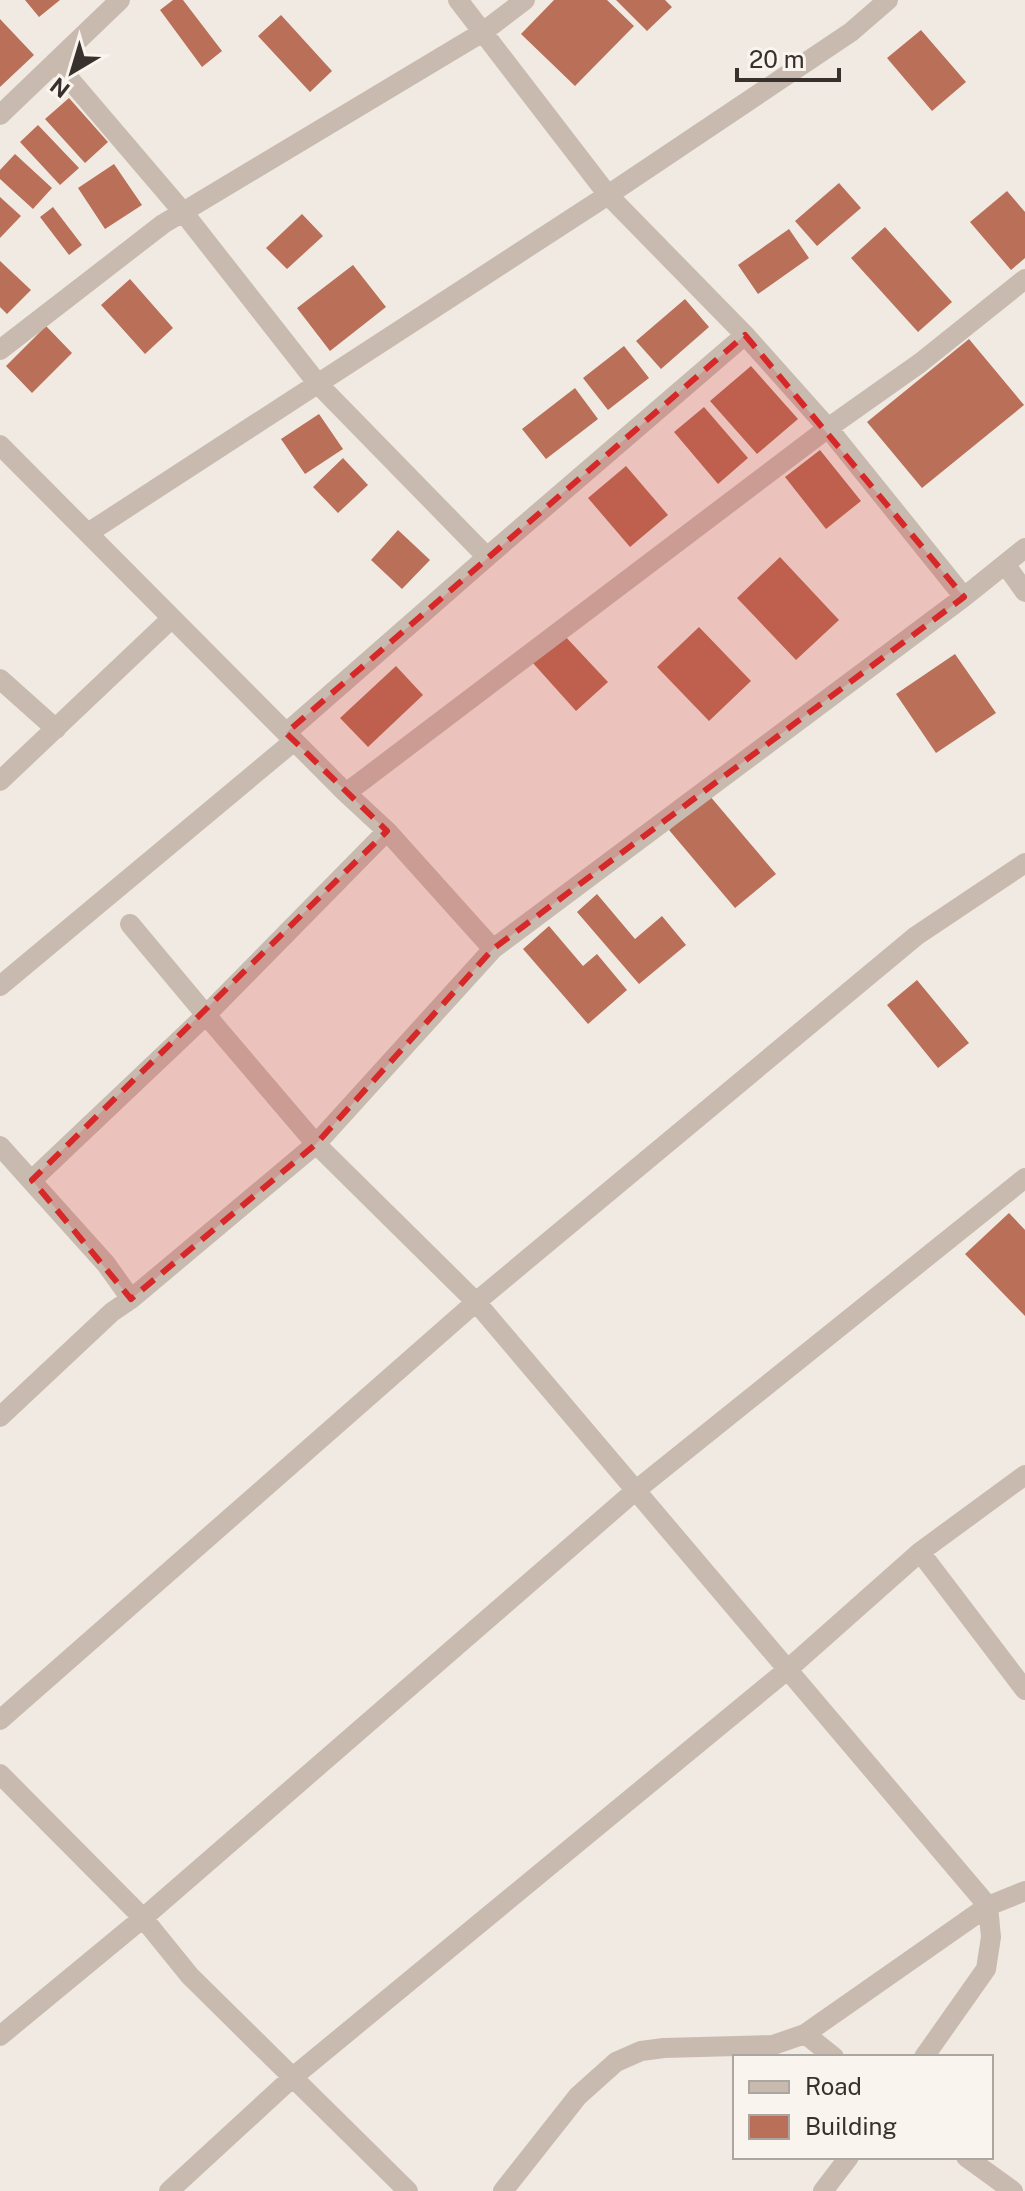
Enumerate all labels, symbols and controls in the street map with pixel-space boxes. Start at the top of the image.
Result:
north arrow [32,32,112,112]
scale bar [737,32,839,82]
text: 20 m [749,45,805,73]
text: N [45,72,74,103]
legend [733,2055,993,2159]
text: Road [805,2072,862,2100]
text: Building [805,2112,897,2140]

